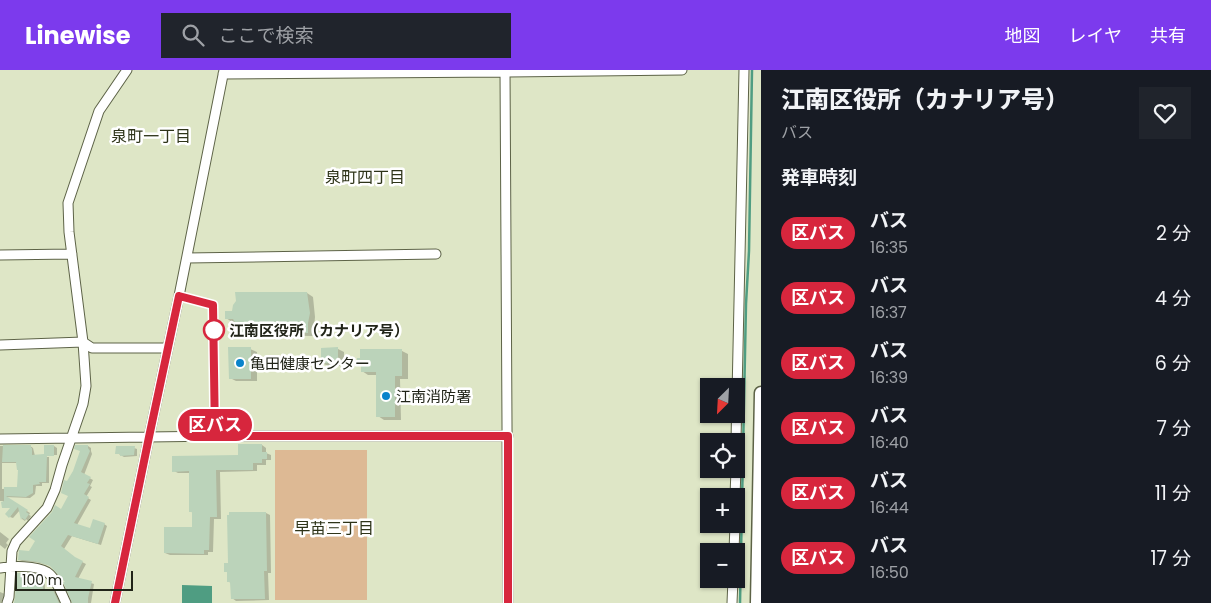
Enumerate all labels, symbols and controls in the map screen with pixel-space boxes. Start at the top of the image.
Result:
search box [161,13,511,58]
text: Linewise [25,19,131,52]
icon: search [179,21,207,49]
text: ここで検索 [219,22,314,49]
text: 地図 [1005,23,1041,48]
text: レイヤ [1069,23,1122,48]
text: 共有 [1150,23,1186,48]
text: 江南区役所（カナリア号） [781,83,1069,116]
button: heart [1139,87,1191,139]
text: バス [781,121,813,144]
district label: 泉町一丁目 [111,125,191,148]
text: 発車時刻 [781,164,857,191]
district label: 泉町四丁目 [325,166,405,189]
text: バス [870,207,908,234]
text: 区バス [791,220,845,245]
text: 2 分 [1156,220,1191,247]
text: 16:35 [870,236,908,259]
text: バス [870,272,908,299]
text: 区バス [791,285,845,310]
text: 4 分 [1155,285,1191,312]
text: 16:37 [870,301,907,324]
marker: 江南区役所（カナリア号） [203,319,225,341]
place label: 江南区役所（カナリア号） [229,320,409,341]
text: バス [870,337,908,364]
text: 区バス [791,350,845,375]
text: 6 分 [1155,350,1191,377]
place label: 亀田健康センター [250,353,370,374]
marker: 亀田健康センター [234,357,246,369]
text: 16:39 [870,366,908,389]
north arrow [700,378,745,422]
map controls [700,378,745,588]
place label: 江南消防署 [396,386,471,407]
marker: 江南消防署 [380,390,392,402]
text: バス [870,402,908,429]
line badge: 区バス [186,409,244,441]
text: 区バス [188,412,242,437]
text: 区バス [791,415,845,440]
text: 7 分 [1157,415,1191,442]
text: 16:40 [870,431,909,454]
button: locate [700,433,745,478]
text: バス [870,467,908,494]
text: 区バス [791,480,845,505]
text: 11 分 [1155,480,1191,507]
button: + [700,488,745,533]
text: 16:44 [870,496,909,519]
district label: 早苗三丁目 [294,517,374,540]
text: バス [870,532,908,559]
button: − [700,543,745,588]
text: 区バス [791,545,845,570]
text: 17 分 [1150,545,1191,572]
text: 16:50 [870,561,909,584]
scale bar [15,568,132,591]
text: 100 m [22,570,62,590]

